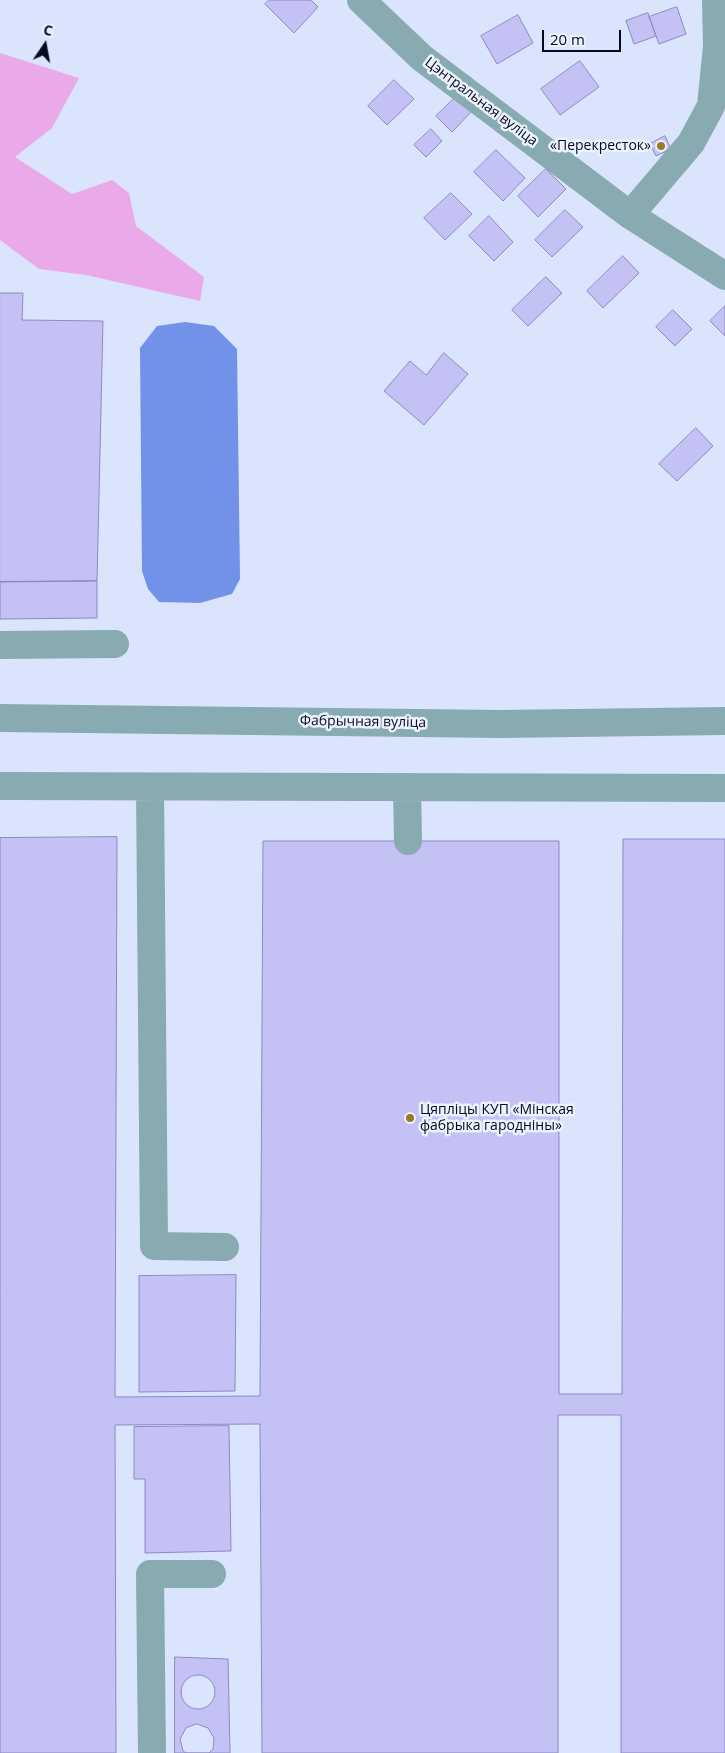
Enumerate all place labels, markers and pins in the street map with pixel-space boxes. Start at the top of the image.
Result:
place label: «Перекресток» [550,138,651,154]
marker: «Перекресток» [655,140,667,152]
place label: Цяпліцы КУП «Мінская фабрыка гародніны» [420,1102,574,1134]
marker: Цяпліцы КУП «Мінская фабрыка гародніны» [404,1112,416,1124]

